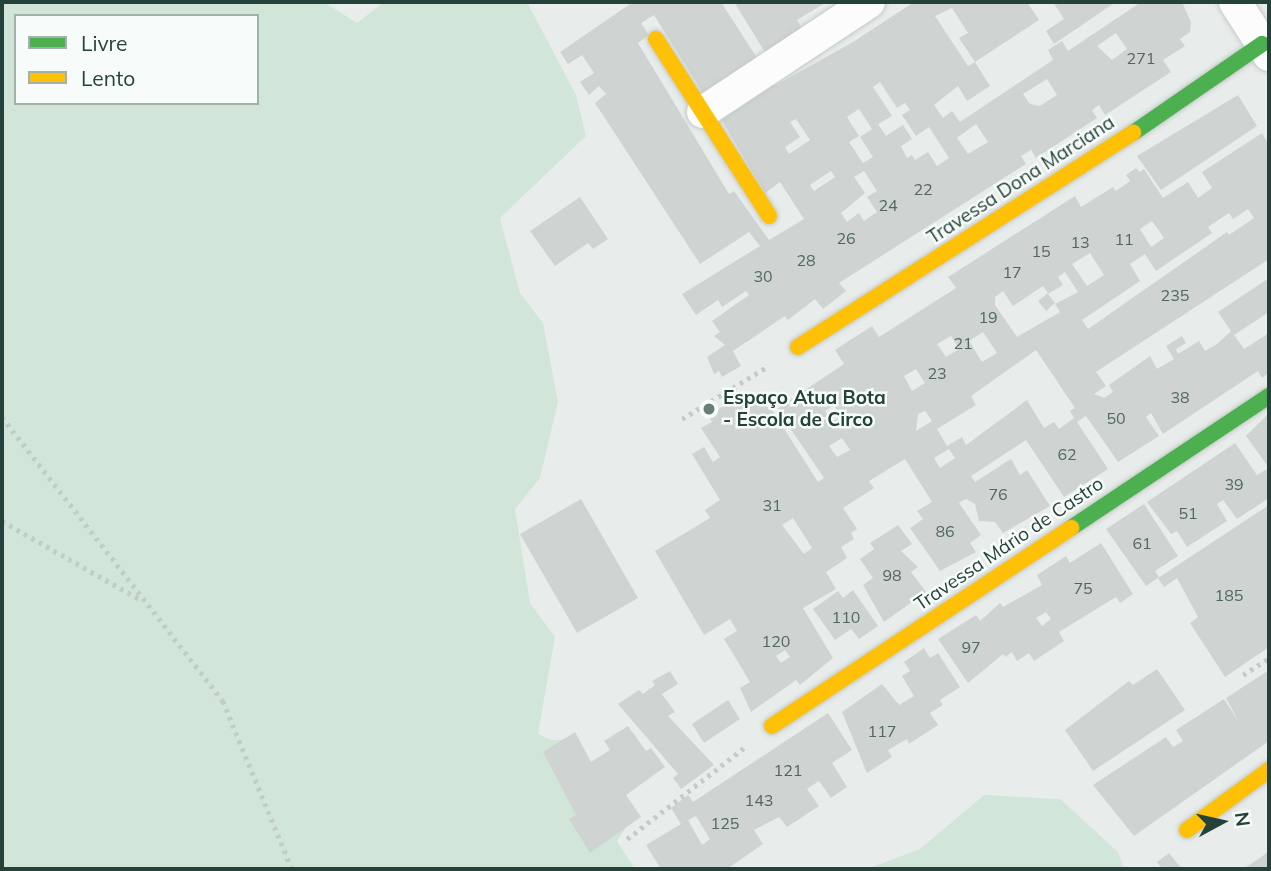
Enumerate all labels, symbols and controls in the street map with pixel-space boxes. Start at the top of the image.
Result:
legend [14,14,259,105]
text: Livre [81,30,128,56]
house number: 271 [1127,48,1155,68]
text: Lento [81,65,135,91]
street label: Travessa Dona Marciana [923,111,1119,249]
house number: 22 [913,179,933,199]
house number: 24 [878,195,898,215]
house number: 26 [836,228,856,248]
house number: 11 [1114,229,1134,249]
house number: 13 [1070,232,1090,252]
house number: 15 [1031,241,1051,261]
house number: 28 [796,250,816,270]
house number: 17 [1002,262,1022,282]
house number: 30 [753,266,773,286]
house number: 235 [1161,285,1189,305]
house number: 19 [978,307,998,327]
house number: 21 [953,333,973,353]
house number: 23 [927,363,947,383]
place label: Espaço Atua Bota - Escola de Circo [723,387,886,431]
house number: 38 [1170,387,1190,407]
marker: Espaço Atua Bota - Escola de Circo [701,401,717,417]
house number: 50 [1106,408,1126,428]
house number: 62 [1057,444,1077,464]
street label: Travessa Mário de Castro [910,472,1108,616]
house number: 39 [1224,474,1244,494]
house number: 76 [988,484,1008,504]
house number: 31 [762,495,782,515]
house number: 51 [1178,503,1198,523]
house number: 86 [935,521,955,541]
house number: 61 [1132,533,1152,553]
house number: 98 [882,565,902,585]
house number: 75 [1073,578,1093,598]
house number: 185 [1215,585,1243,605]
house number: 110 [832,607,860,627]
house number: 120 [762,631,790,651]
house number: 97 [961,637,981,657]
house number: 117 [868,721,896,741]
house number: 121 [774,760,802,780]
north arrow [1187,787,1257,857]
house number: 143 [745,790,773,810]
text: N [1230,810,1256,828]
house number: 125 [711,813,739,833]

